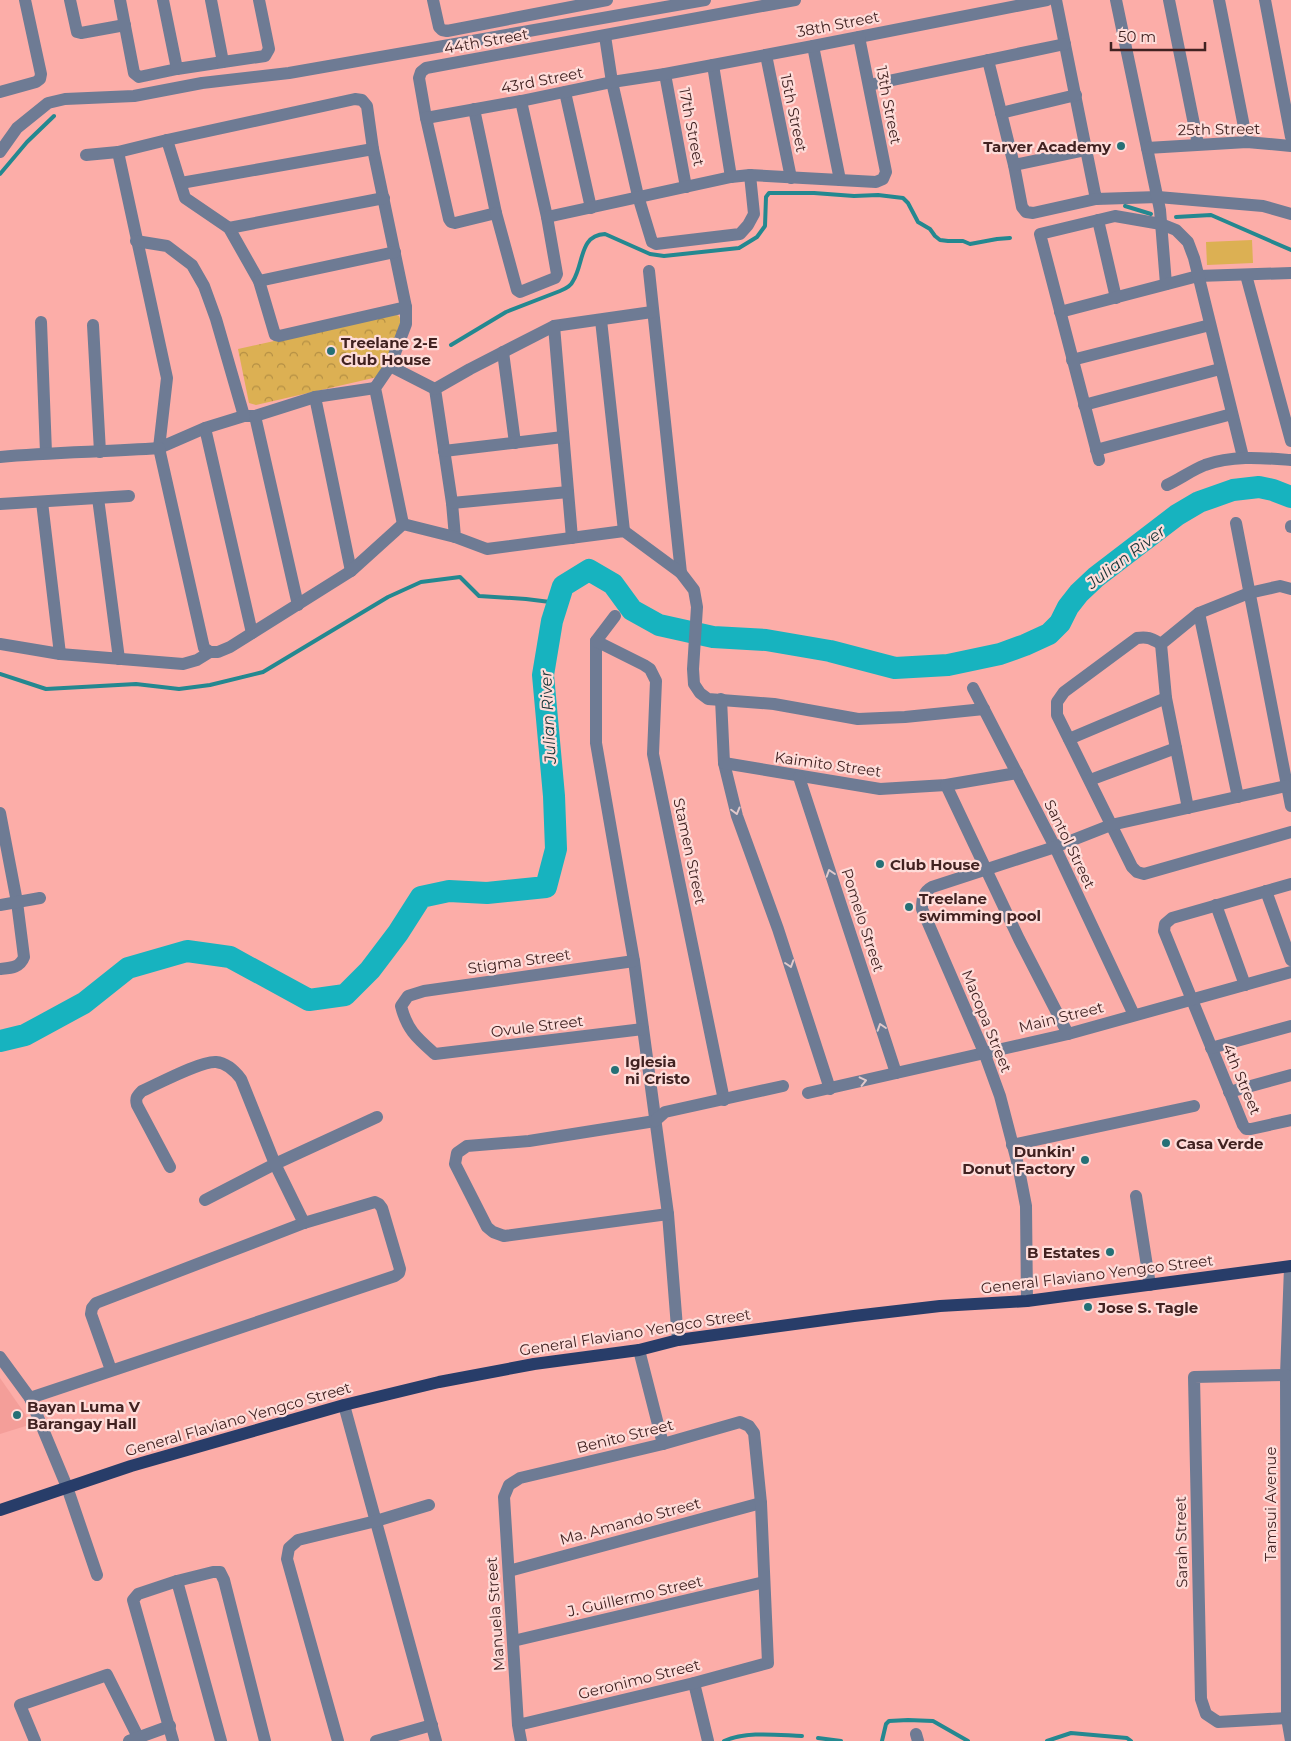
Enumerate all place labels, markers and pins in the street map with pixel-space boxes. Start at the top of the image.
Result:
place label: Tarver Academy [983,137,1112,156]
marker: Tarver Academy [1115,140,1127,152]
place label: Treelane 2-E Club House [341,333,438,369]
marker: Treelane 2-E Club House [325,345,337,357]
place label: Club House [890,855,980,874]
marker: Club House [874,858,886,870]
place label: Treelane swimming pool [919,889,1041,925]
marker: Treelane swimming pool [903,901,915,913]
place label: Iglesia ni Cristo [625,1052,690,1088]
marker: Iglesia ni Cristo [609,1064,621,1076]
place label: Casa Verde [1176,1134,1264,1153]
marker: Casa Verde [1160,1137,1172,1149]
place label: Dunkin' Donut Factory [962,1142,1076,1178]
marker: Dunkin' Donut Factory [1079,1154,1091,1166]
place label: B Estates [1027,1243,1100,1262]
marker: B Estates [1104,1246,1116,1258]
place label: Jose S. Tagle [1097,1298,1198,1317]
marker: Jose S. Tagle [1082,1301,1094,1313]
place label: Bayan Luma V Barangay Hall [27,1397,141,1433]
marker: Bayan Luma V Barangay Hall [11,1409,23,1421]

